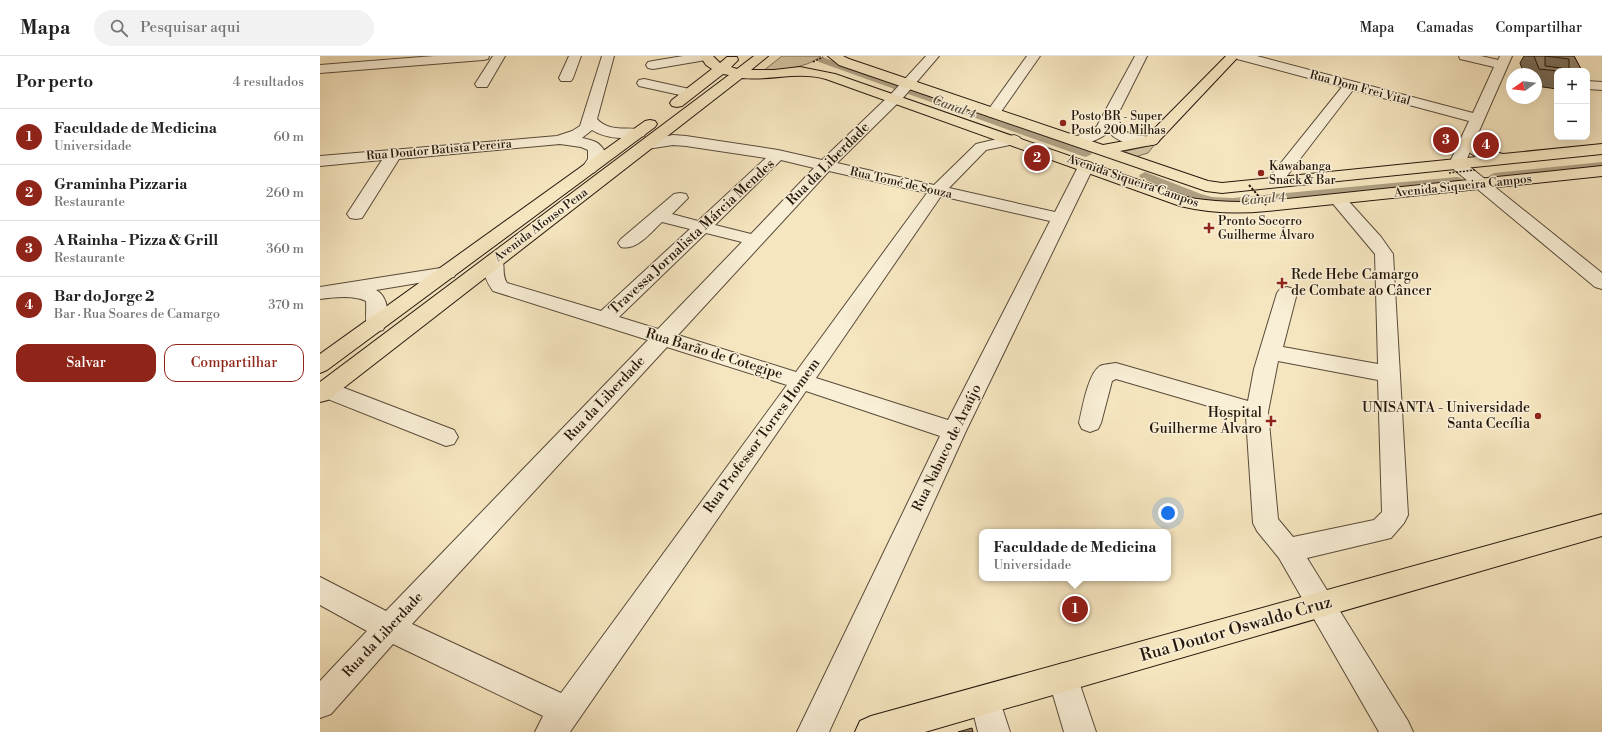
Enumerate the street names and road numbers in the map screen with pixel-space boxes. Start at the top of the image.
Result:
street label: Rua Dom Frei Vital [1308,67,1413,109]
street label: Rua da Liberdade [783,119,873,209]
street label: Rua Doutor Batista Pereira [366,136,513,164]
street label: Avenida Siqueira Campos [1064,151,1201,211]
street label: Travessa Jornalista Márcia Mendes [605,155,779,319]
street label: Rua Tomé de Souza [848,164,954,202]
street label: Avenida Siqueira Campos [1392,171,1533,201]
street label: Avenida Afonso Pena [490,184,592,266]
street label: Rua Barão de Cotegipe [643,325,785,383]
street label: Rua da Liberdade [561,352,649,446]
street label: Rua Professor Torres Homem [700,355,824,517]
street label: Rua Nabuco de Araújo [908,381,986,515]
street label: Rua da Liberdade [339,588,427,682]
street label: Rua Doutor Oswaldo Cruz [1137,591,1335,667]

